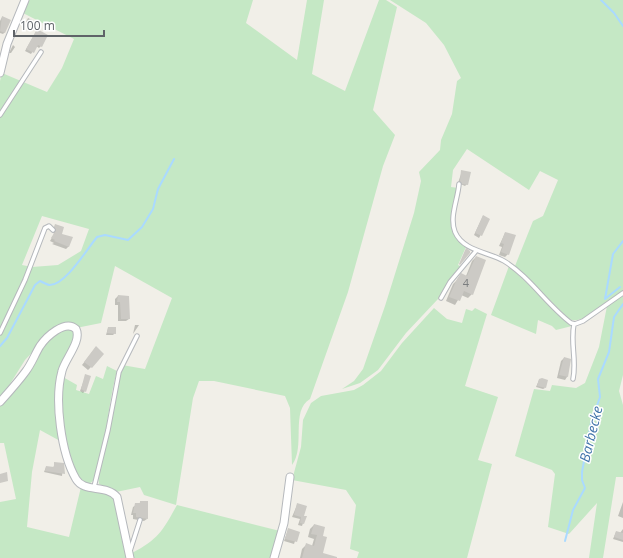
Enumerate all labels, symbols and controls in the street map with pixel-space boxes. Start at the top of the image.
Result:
scale bar [14,12,104,38]
text: 100 m [20,17,55,34]
house number: 4 [463,275,470,290]
water label: Barbecke [574,404,607,464]

